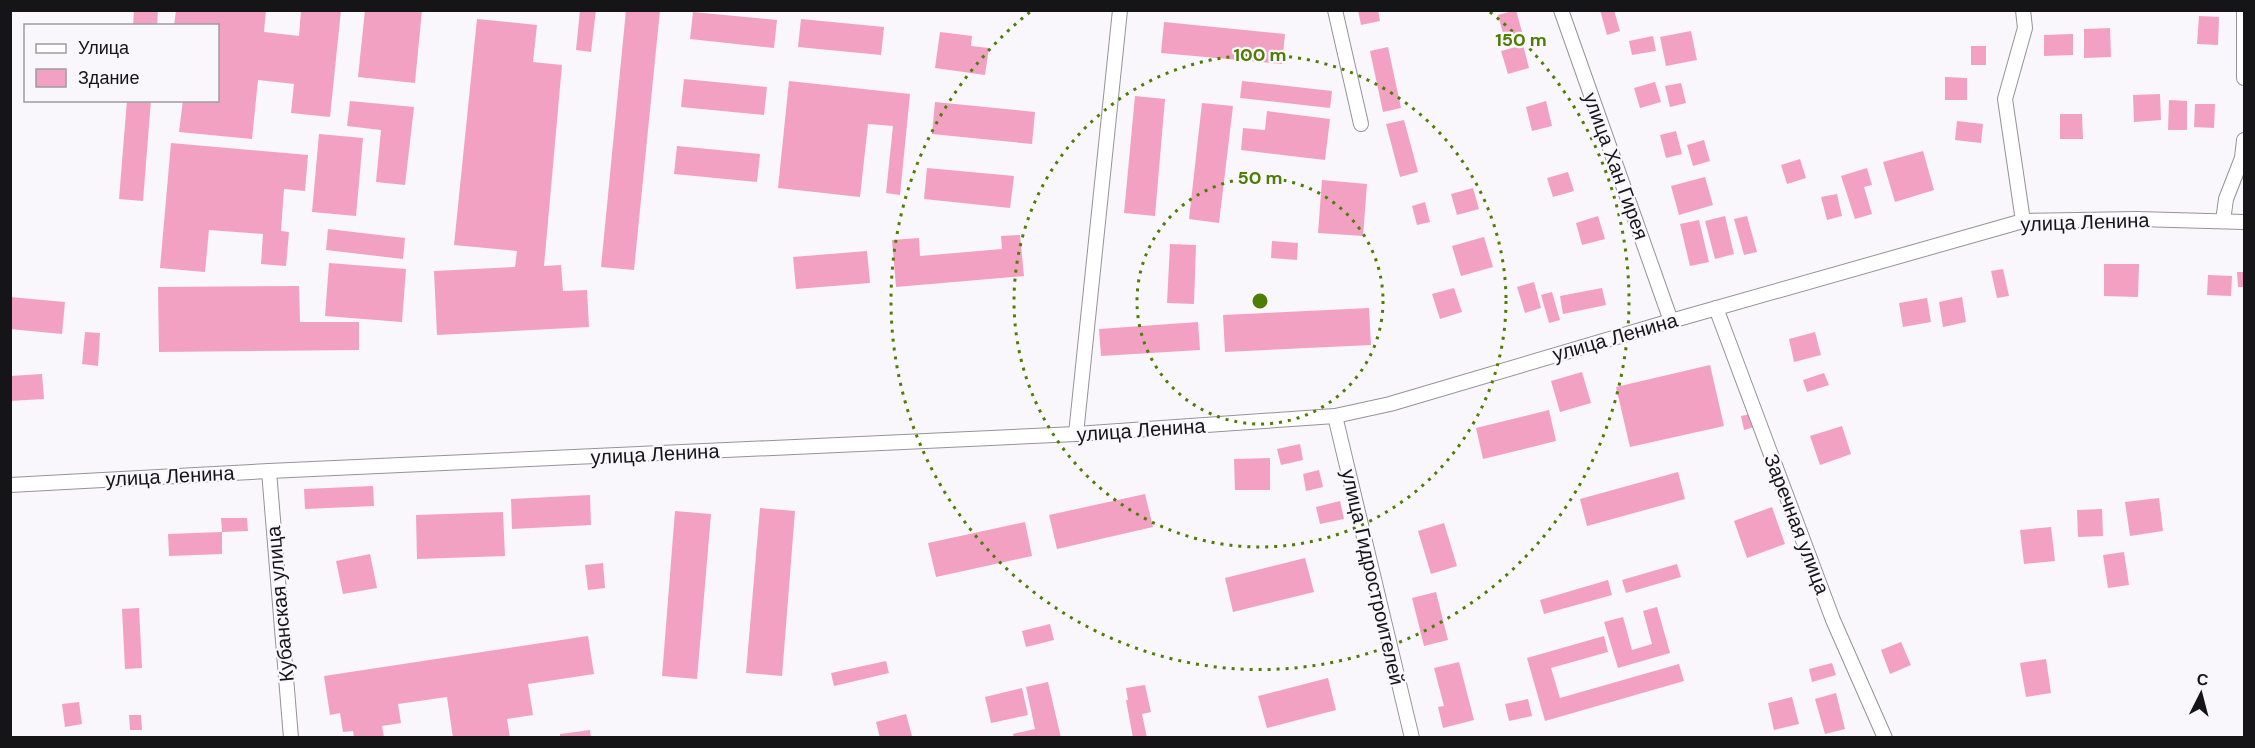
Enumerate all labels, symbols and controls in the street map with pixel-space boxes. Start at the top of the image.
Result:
legend [24,24,219,102]
text: 150 m [1495,28,1547,52]
text: Улица [78,36,130,60]
text: 100 m [1233,43,1287,67]
text: Здание [78,66,139,90]
street label: улица Хан Гирея [1577,89,1655,243]
text: 50 m [1237,166,1283,190]
street label: улица Ленина [2020,207,2151,237]
centre of rings [1250,291,1270,311]
street label: улица Ленина [1549,306,1681,367]
street label: улица Ленина [1076,412,1207,447]
street label: улица Ленина [590,438,721,470]
street label: Заречная улица [1758,450,1836,599]
street label: улица Ленина [105,460,236,492]
street label: улица Гидростроителей [1335,466,1411,688]
street label: Кубанская улица [260,524,300,683]
north arrow [2171,664,2231,724]
text: С [2196,669,2210,691]

